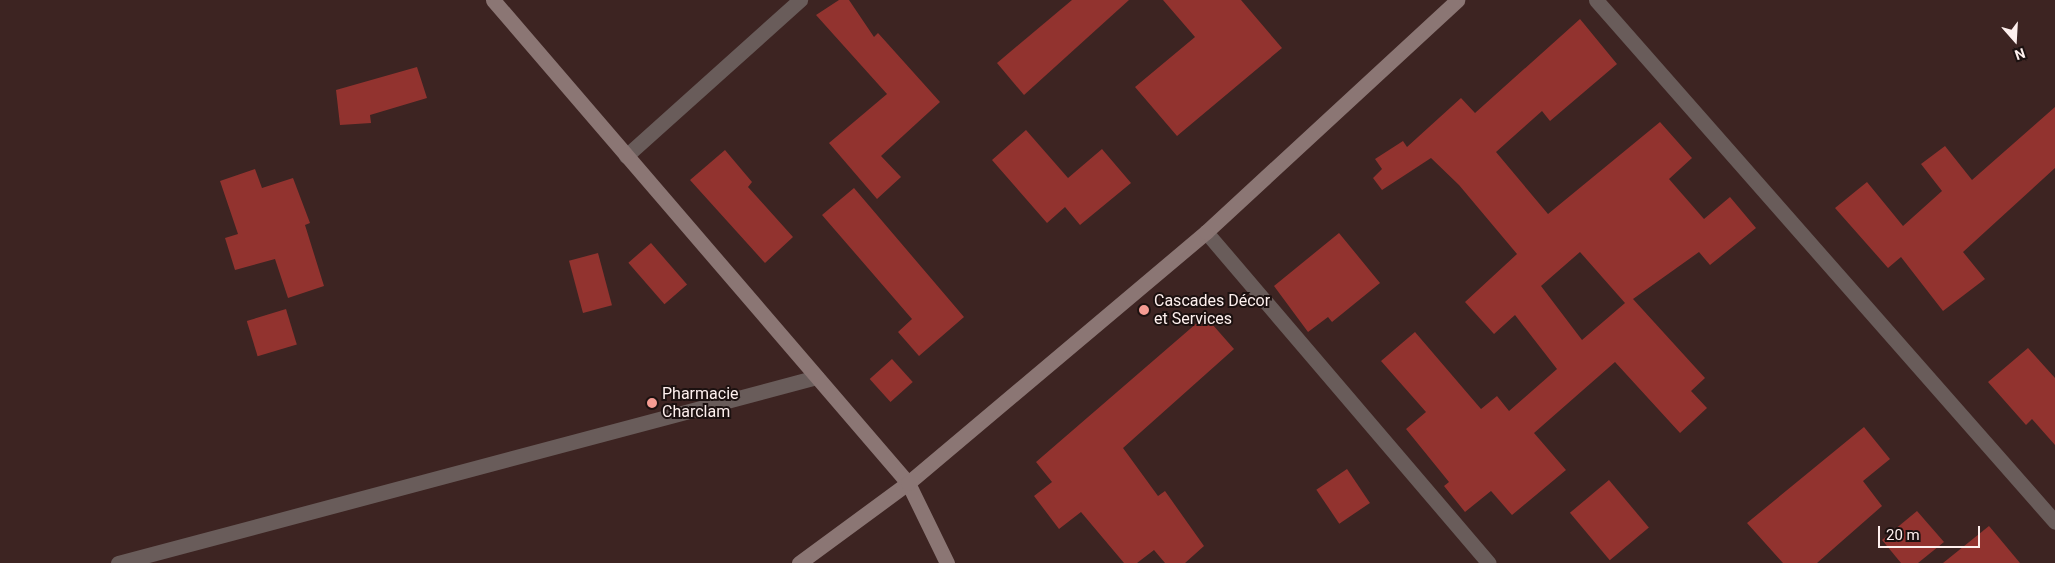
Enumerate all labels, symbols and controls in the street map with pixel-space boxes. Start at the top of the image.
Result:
north arrow [1990,15,2040,65]
text: N [2013,45,2027,63]
place label: Cascades Décor et Services [1154,291,1270,329]
marker: Cascades Décor et Services [1138,304,1150,316]
place label: Pharmacie Charclam [662,384,739,422]
marker: Pharmacie Charclam [646,397,658,409]
scale bar [1880,516,1982,548]
text: 20 m [1886,526,1920,544]

